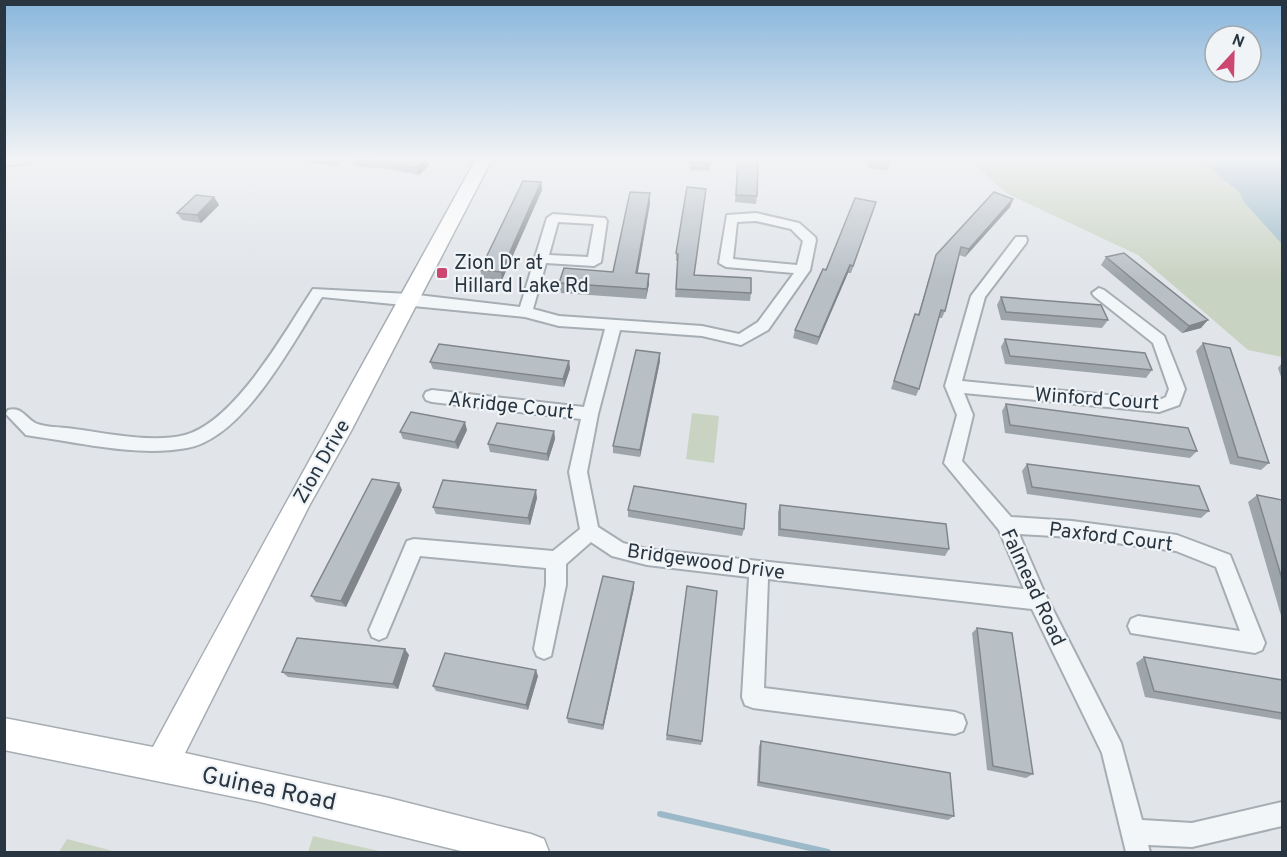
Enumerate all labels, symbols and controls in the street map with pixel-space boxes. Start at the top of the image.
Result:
north arrow [1203,24,1263,84]
text: N [1229,31,1247,53]
place label: Zion Dr at Hillard Lake Rd [454,251,589,300]
marker: Zion Dr at Hillard Lake Rd [435,266,449,280]
street label: Winford Court [1034,383,1160,417]
street label: Akridge Court [447,387,575,427]
street label: Zion Drive [288,415,357,509]
street label: Paxford Court [1047,517,1174,558]
street label: Falmead Road [994,525,1071,651]
street label: Bridgewood Drive [625,539,786,587]
street label: Guinea Road [199,761,339,819]

